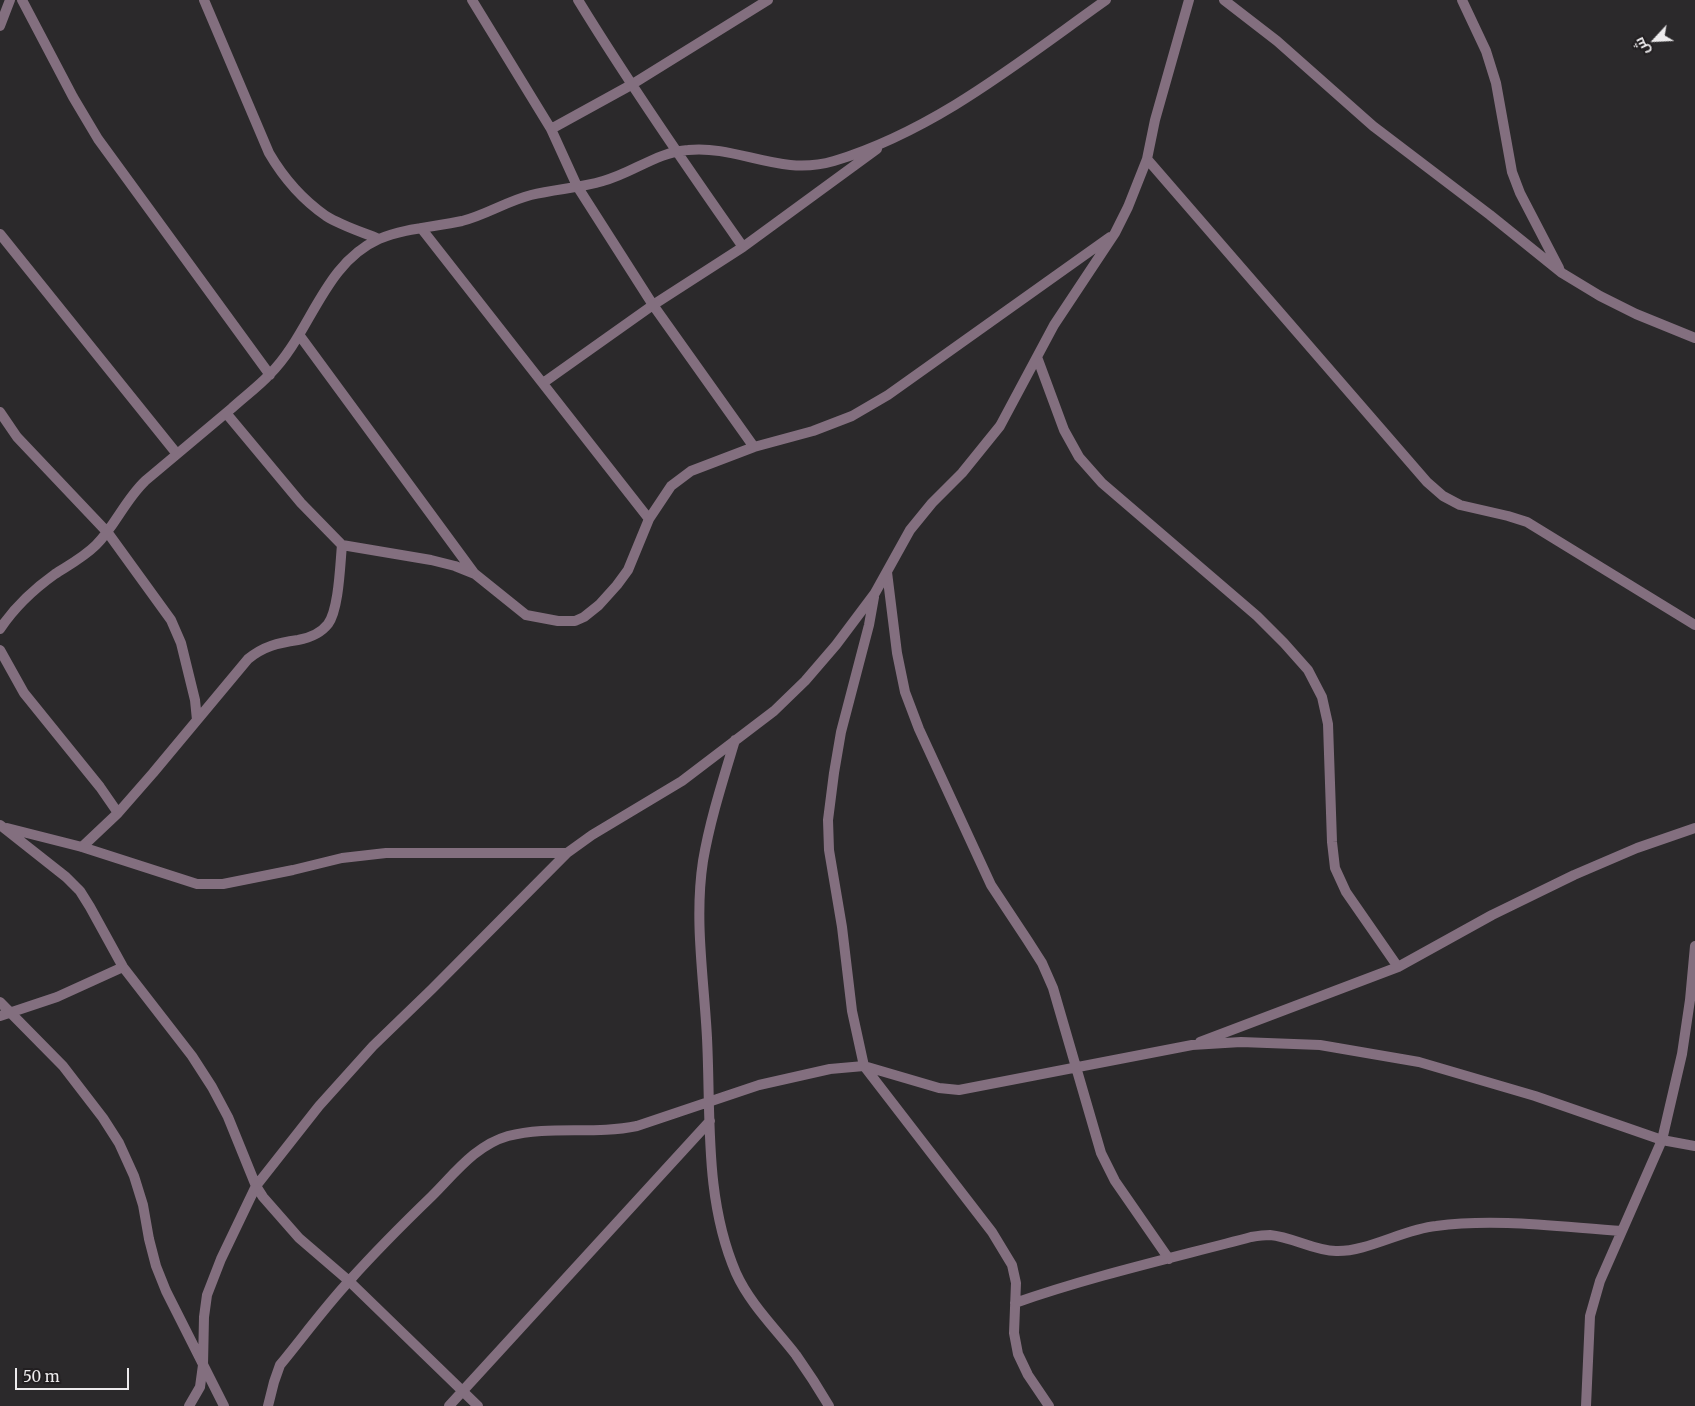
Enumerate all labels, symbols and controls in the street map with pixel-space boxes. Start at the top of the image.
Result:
north arrow [1630,15,1680,65]
text: ش [1629,34,1653,58]
scale bar [18,1358,131,1390]
text: 50 m [23,1367,60,1386]

